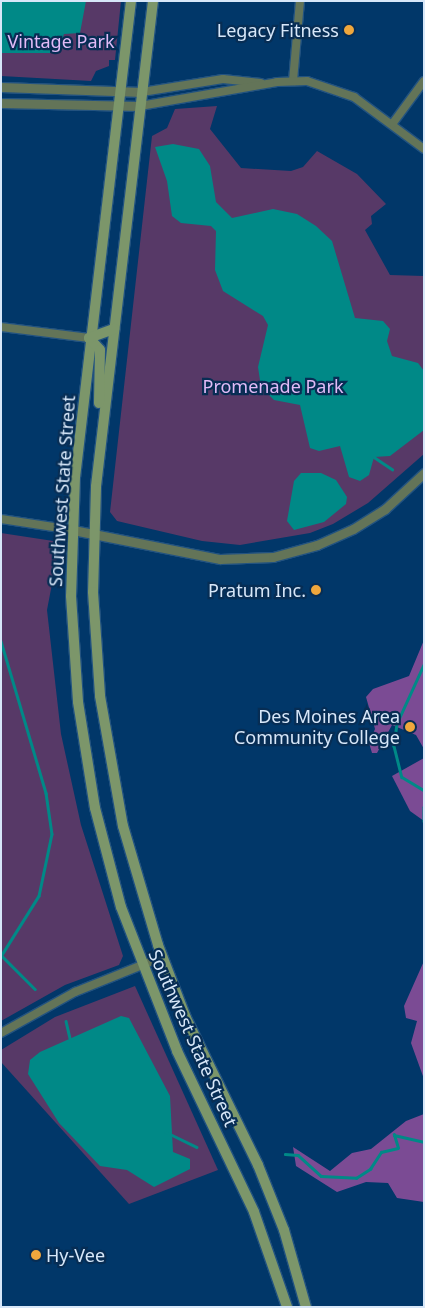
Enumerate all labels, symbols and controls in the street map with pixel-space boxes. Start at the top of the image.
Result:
place label: Legacy Fitness [217,19,339,41]
marker: Legacy Fitness [343,24,355,36]
park label: Vintage Park [7,30,115,52]
park label: Promenade Park [203,375,343,397]
street label: Southwest State Street [45,395,79,587]
place label: Pratum Inc. [208,579,306,601]
marker: Pratum Inc. [310,584,322,596]
place label: Des Moines Area Community College [234,706,400,749]
marker: Des Moines Area Community College [404,721,416,733]
street label: Southwest State Street [144,946,242,1130]
place label: Hy-Vee [46,1244,105,1266]
marker: Hy-Vee [30,1249,42,1261]

